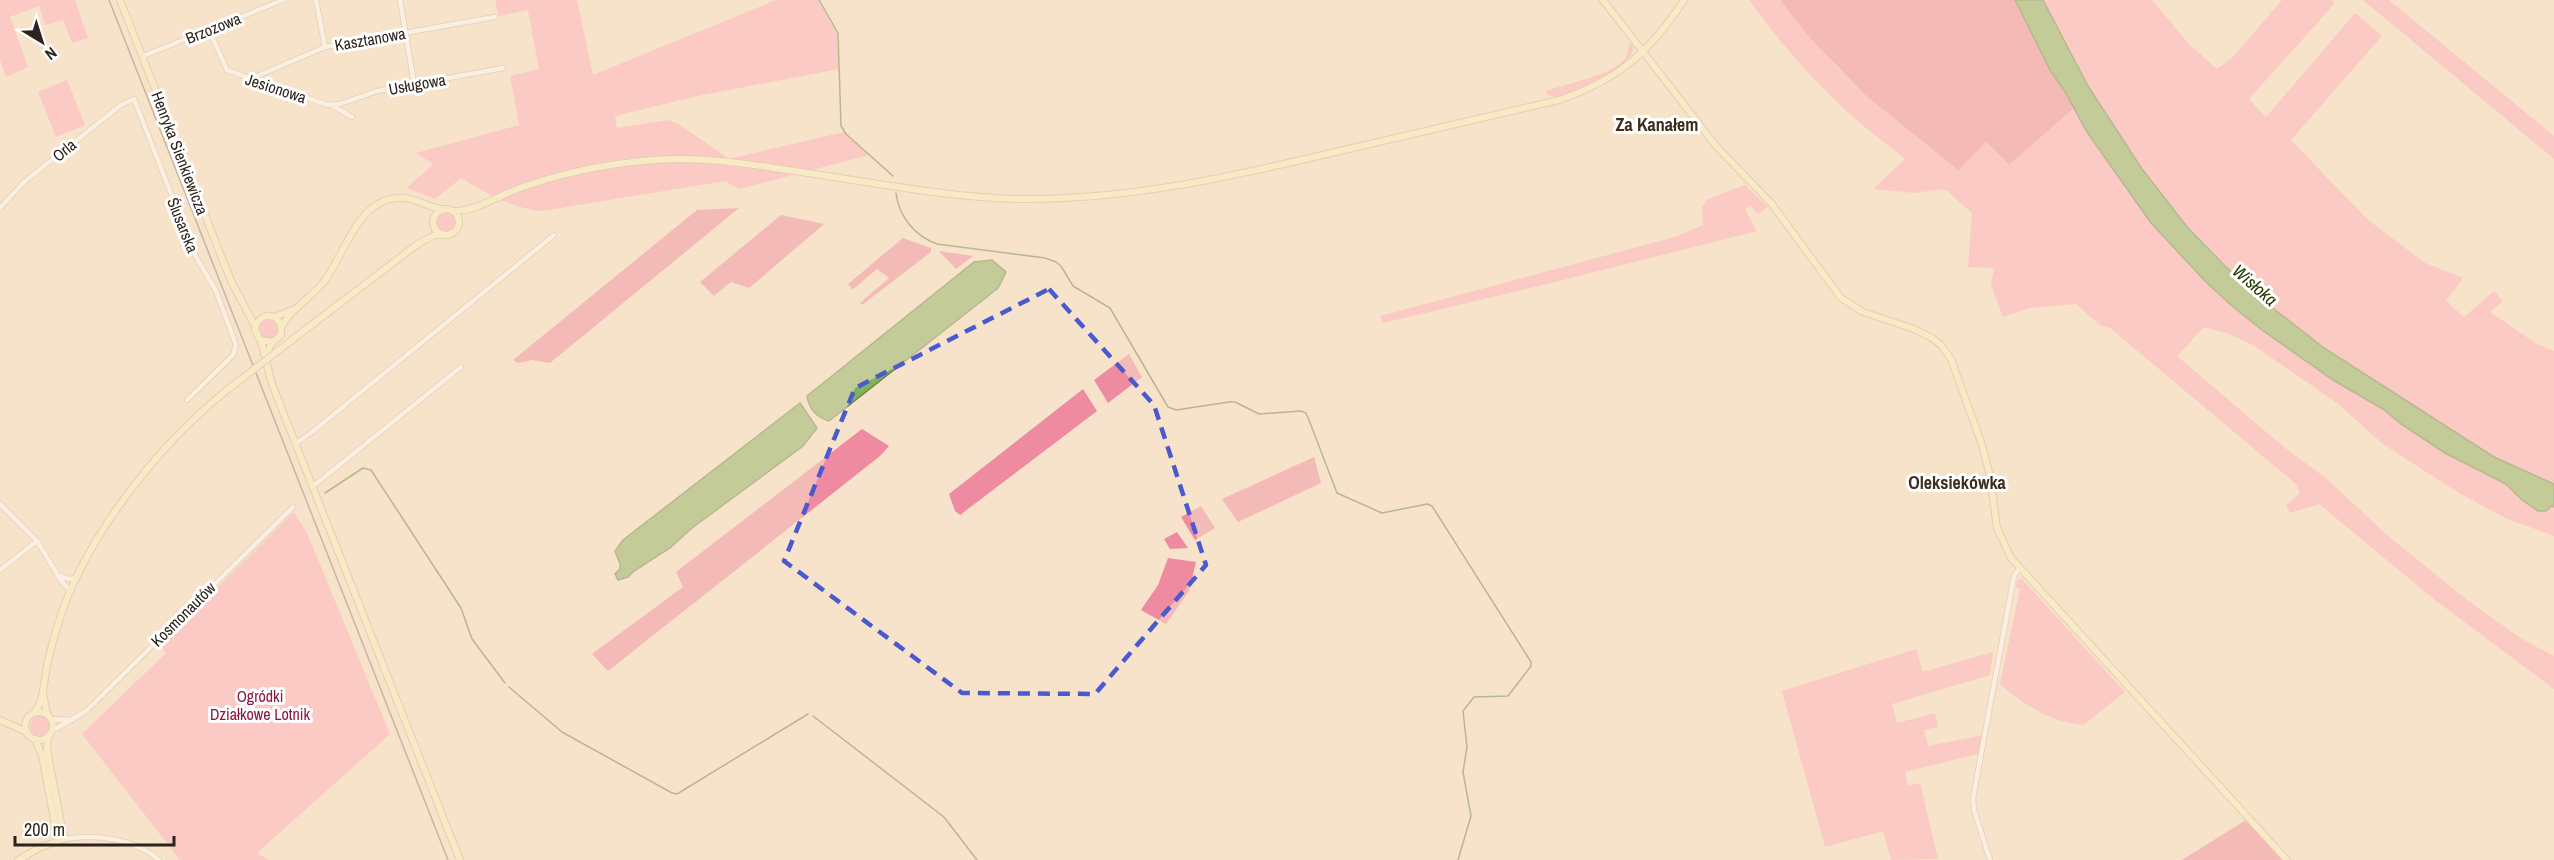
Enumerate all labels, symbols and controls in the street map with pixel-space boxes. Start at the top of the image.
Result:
street label: Brzozowa [182,7,244,49]
north arrow [12,12,72,72]
street label: Kasztanowa [333,22,408,56]
text: N [41,42,62,65]
street label: Jesionowa [243,68,310,108]
street label: Usługowa [387,68,448,100]
street label: Henryka Sienkiewicza [146,88,214,219]
district label: Za Kanałem [1616,112,1698,137]
street label: Orla [47,133,81,166]
street label: Ślusarska [162,194,204,256]
water label: Wisłoka [2227,258,2283,312]
district label: Oleksiekówka [1908,470,2007,495]
street label: Kosmonautów [146,576,221,651]
park label: Ogródki Działkowe Lotnik [210,685,310,725]
scale bar [15,809,174,847]
text: 200 m [24,817,65,842]

